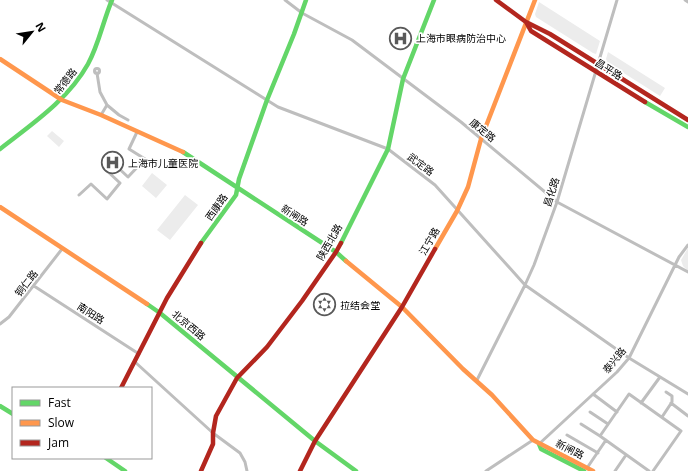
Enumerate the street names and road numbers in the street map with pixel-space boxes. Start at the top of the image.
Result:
street label: 昌平路 [593,55,625,83]
street label: 常德路 [50,65,80,97]
street label: 康定路 [467,115,499,145]
street label: 武定路 [405,149,437,179]
street label: 昌化路 [540,176,562,208]
street label: 西康路 [202,191,230,223]
street label: 新闸路 [279,201,311,229]
street label: 陕西北路 [313,221,345,263]
street label: 江宁路 [415,225,443,257]
street label: 铜仁路 [11,267,41,299]
street label: 南阳路 [75,299,107,327]
street label: 北京西路 [169,307,209,343]
street label: 泰兴路 [599,344,629,376]
street label: 新闸路 [553,436,587,462]

